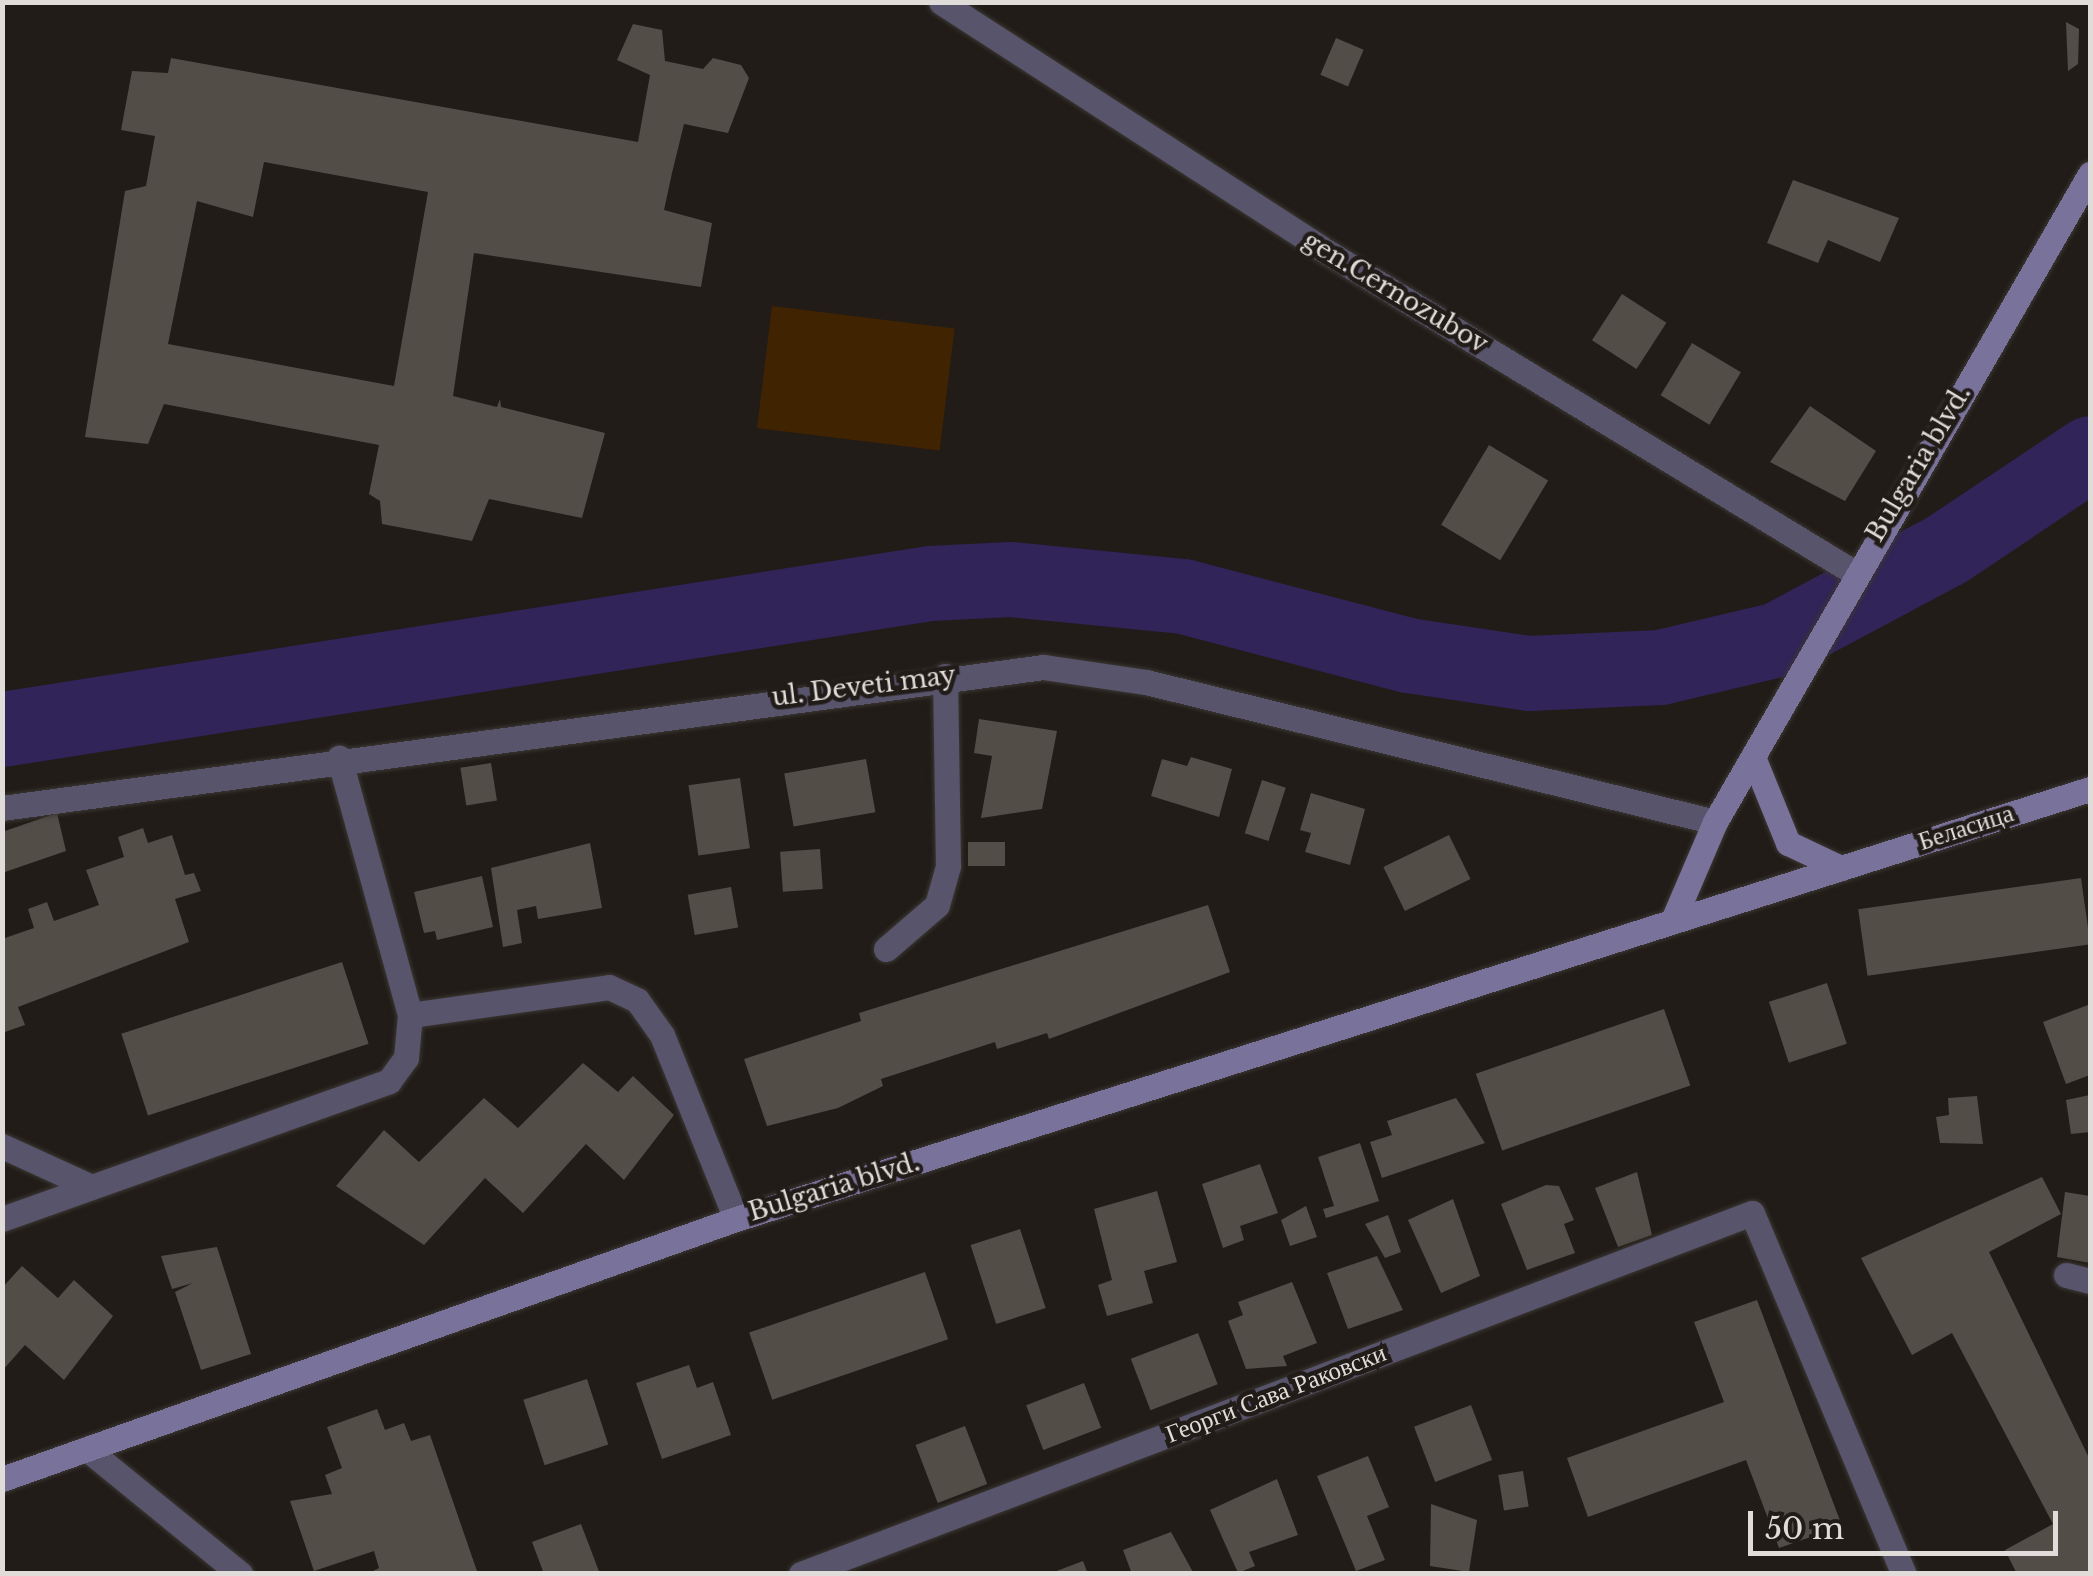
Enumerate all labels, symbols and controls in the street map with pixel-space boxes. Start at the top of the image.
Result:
street label: gen.Cernozubov [1297,226,1493,360]
street label: Bulgaria blvd. [1861,381,1977,547]
street label: ul. Deveti may [770,661,958,713]
street label: Беласица [1915,799,2017,857]
street label: Bulgaria blvd. [745,1148,923,1228]
street label: Георги Сава Раковски [1162,1338,1390,1450]
scale bar [1753,1491,2063,1553]
text: 50 m [1765,1510,1844,1547]

